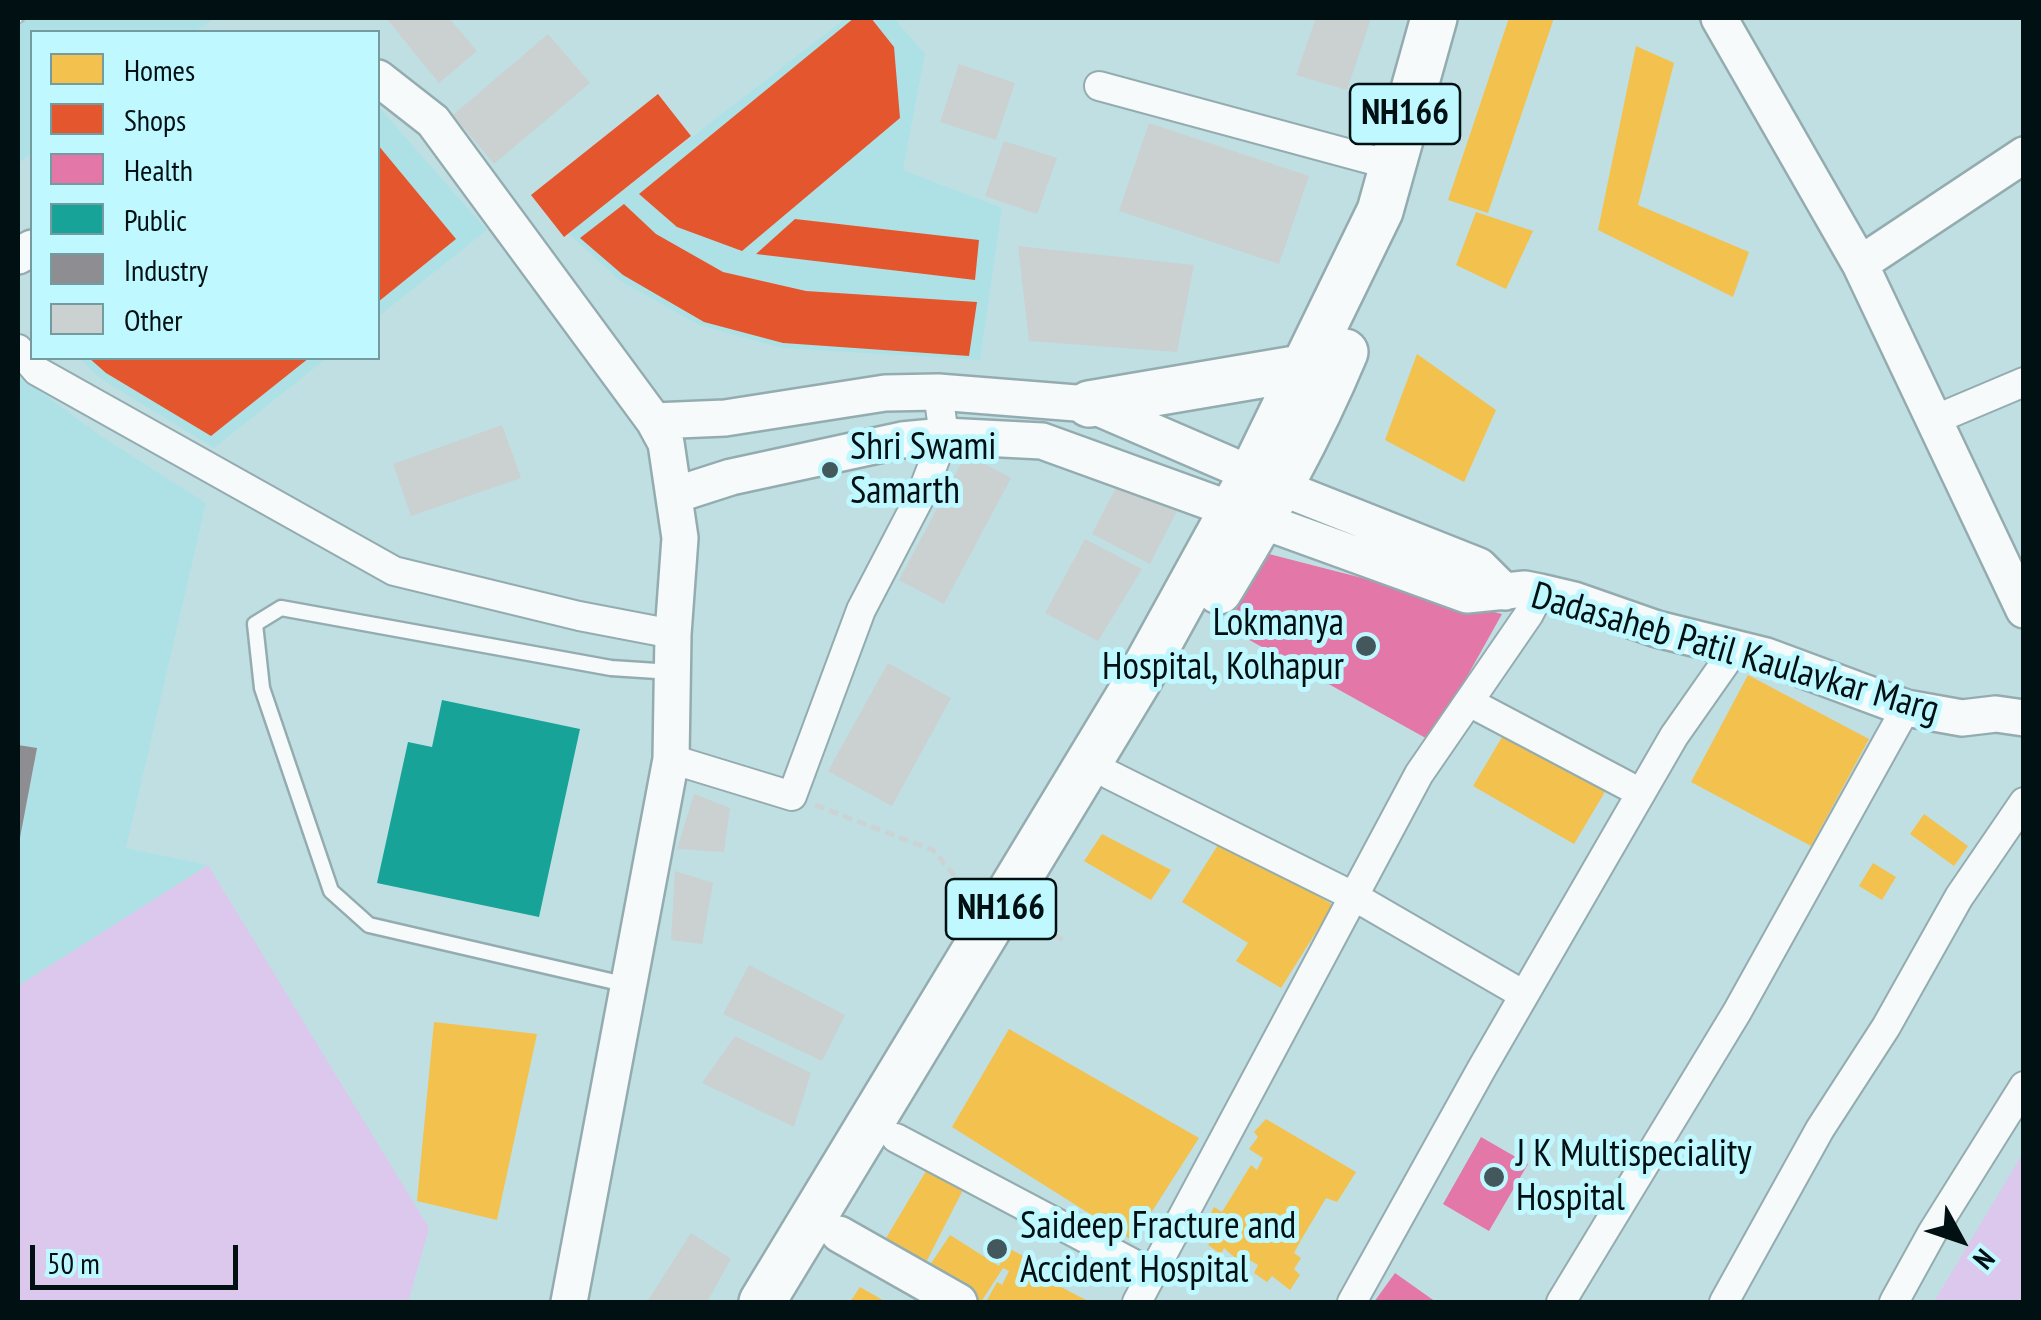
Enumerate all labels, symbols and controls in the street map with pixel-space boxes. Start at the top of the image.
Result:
legend [30,30,380,360]
text: Homes [124,50,195,89]
road number: NH166 [1350,84,1460,144]
text: Shops [124,100,186,139]
text: Health [124,150,193,189]
text: Public [124,200,187,239]
text: Industry [124,250,208,289]
text: Other [124,300,183,339]
place label: Shri Swami Samarth [850,425,997,514]
marker: Shri Swami Samarth [819,459,841,481]
street label: Dadasaheb Patil Kaulavkar Marg [1526,574,1944,734]
place label: Lokmanya Hospital, Kolhapur [1102,601,1344,690]
marker: Lokmanya Hospital, Kolhapur [1353,633,1379,659]
road number: NH166 [946,879,1056,939]
place label: J K Multispeciality Hospital [1516,1132,1752,1222]
marker: J K Multispeciality Hospital [1481,1164,1507,1190]
north arrow [1911,1190,2011,1290]
place label: Saideep Fracture and Accident Hospital [1020,1204,1296,1294]
scale bar [35,1225,242,1287]
marker: Saideep Fracture and Accident Hospital [984,1236,1010,1262]
text: N [1965,1242,2003,1277]
text: 50 m [47,1243,100,1282]

